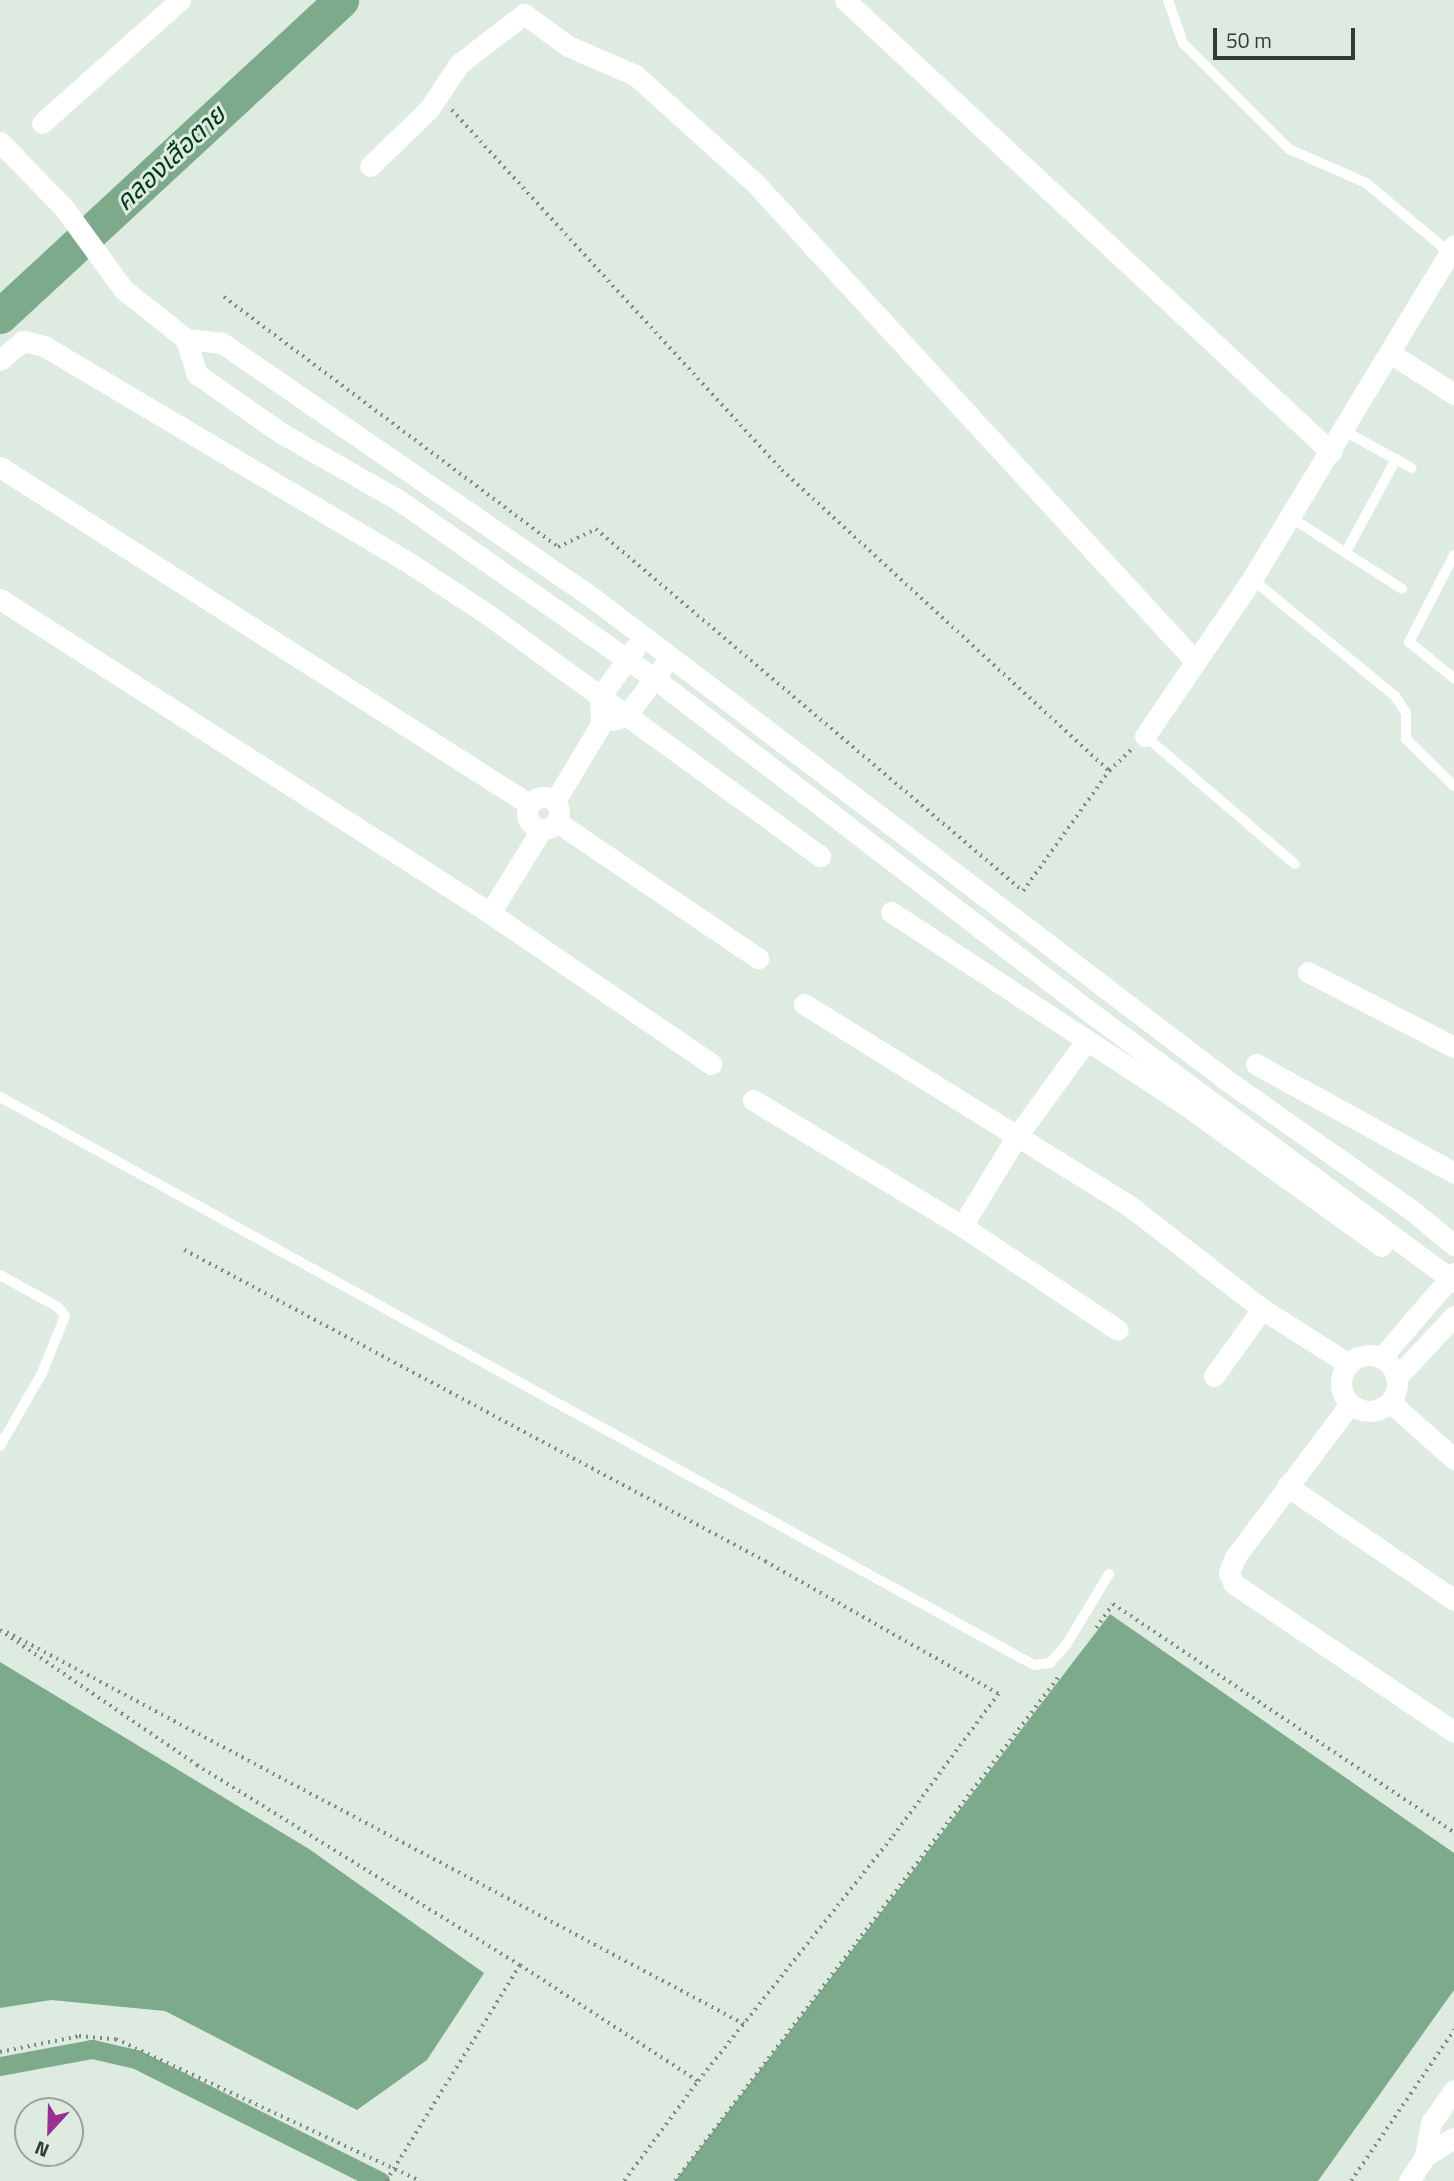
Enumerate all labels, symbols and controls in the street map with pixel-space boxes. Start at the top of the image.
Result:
scale bar [1216,14,1358,58]
text: 50 m [1226,24,1272,56]
water label: คลองเสือตาย [108,99,232,217]
north arrow [14,2097,84,2167]
text: N [30,2134,53,2166]

